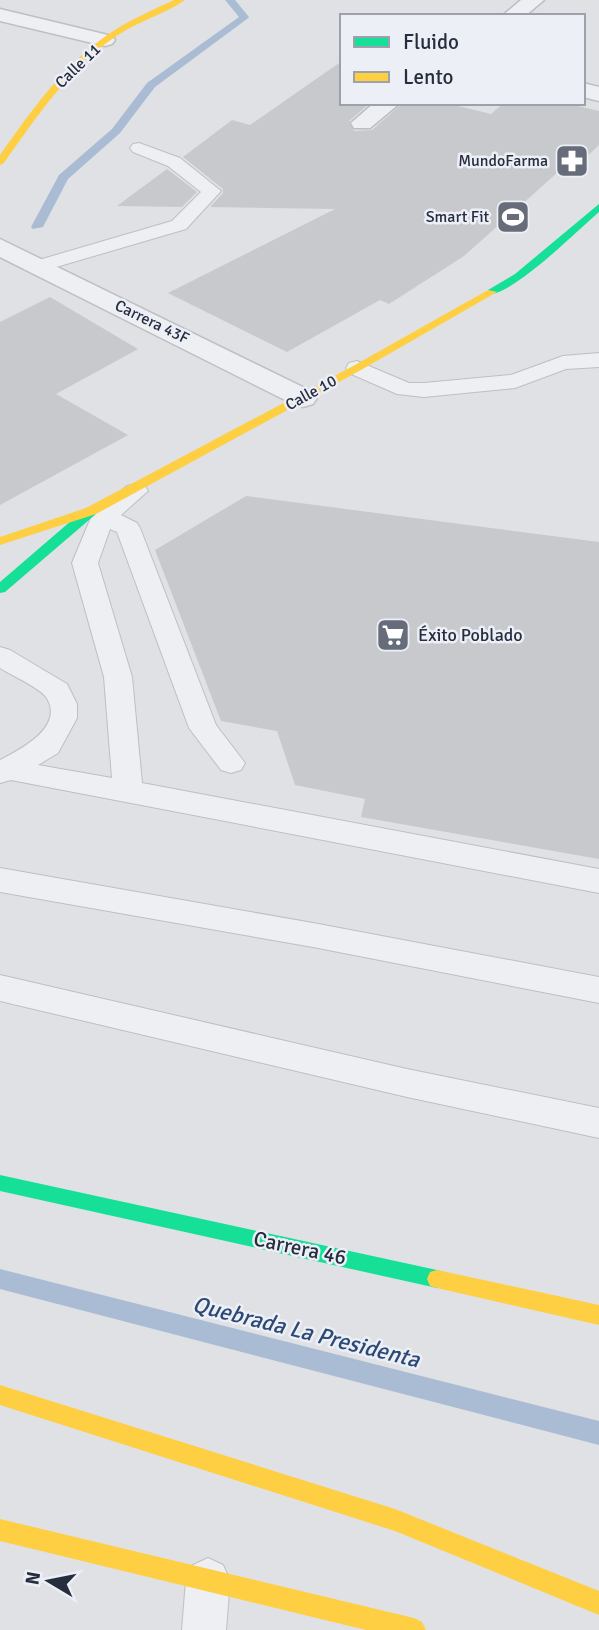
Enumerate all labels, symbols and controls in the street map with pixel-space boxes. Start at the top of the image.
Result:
legend [340,14,585,105]
text: Fluido [403,29,459,55]
street label: Calle 11 [51,40,105,92]
text: Lento [403,64,453,90]
pharmacy icon: MundoFarma [553,142,591,180]
place label: MundoFarma [458,151,548,171]
sports icon: Smart Fit [494,198,532,236]
place label: Smart Fit [426,207,489,227]
street label: Carrera 43F [112,295,192,349]
street label: Calle 10 [282,371,340,415]
supermarket icon: Éxito Poblado [374,616,412,654]
place label: Éxito Poblado [418,624,523,646]
street label: Carrera 46 [251,1225,349,1271]
water label: Quebrada La Presidenta [189,1290,424,1375]
north arrow [14,1546,84,1616]
text: N [20,1570,46,1587]

